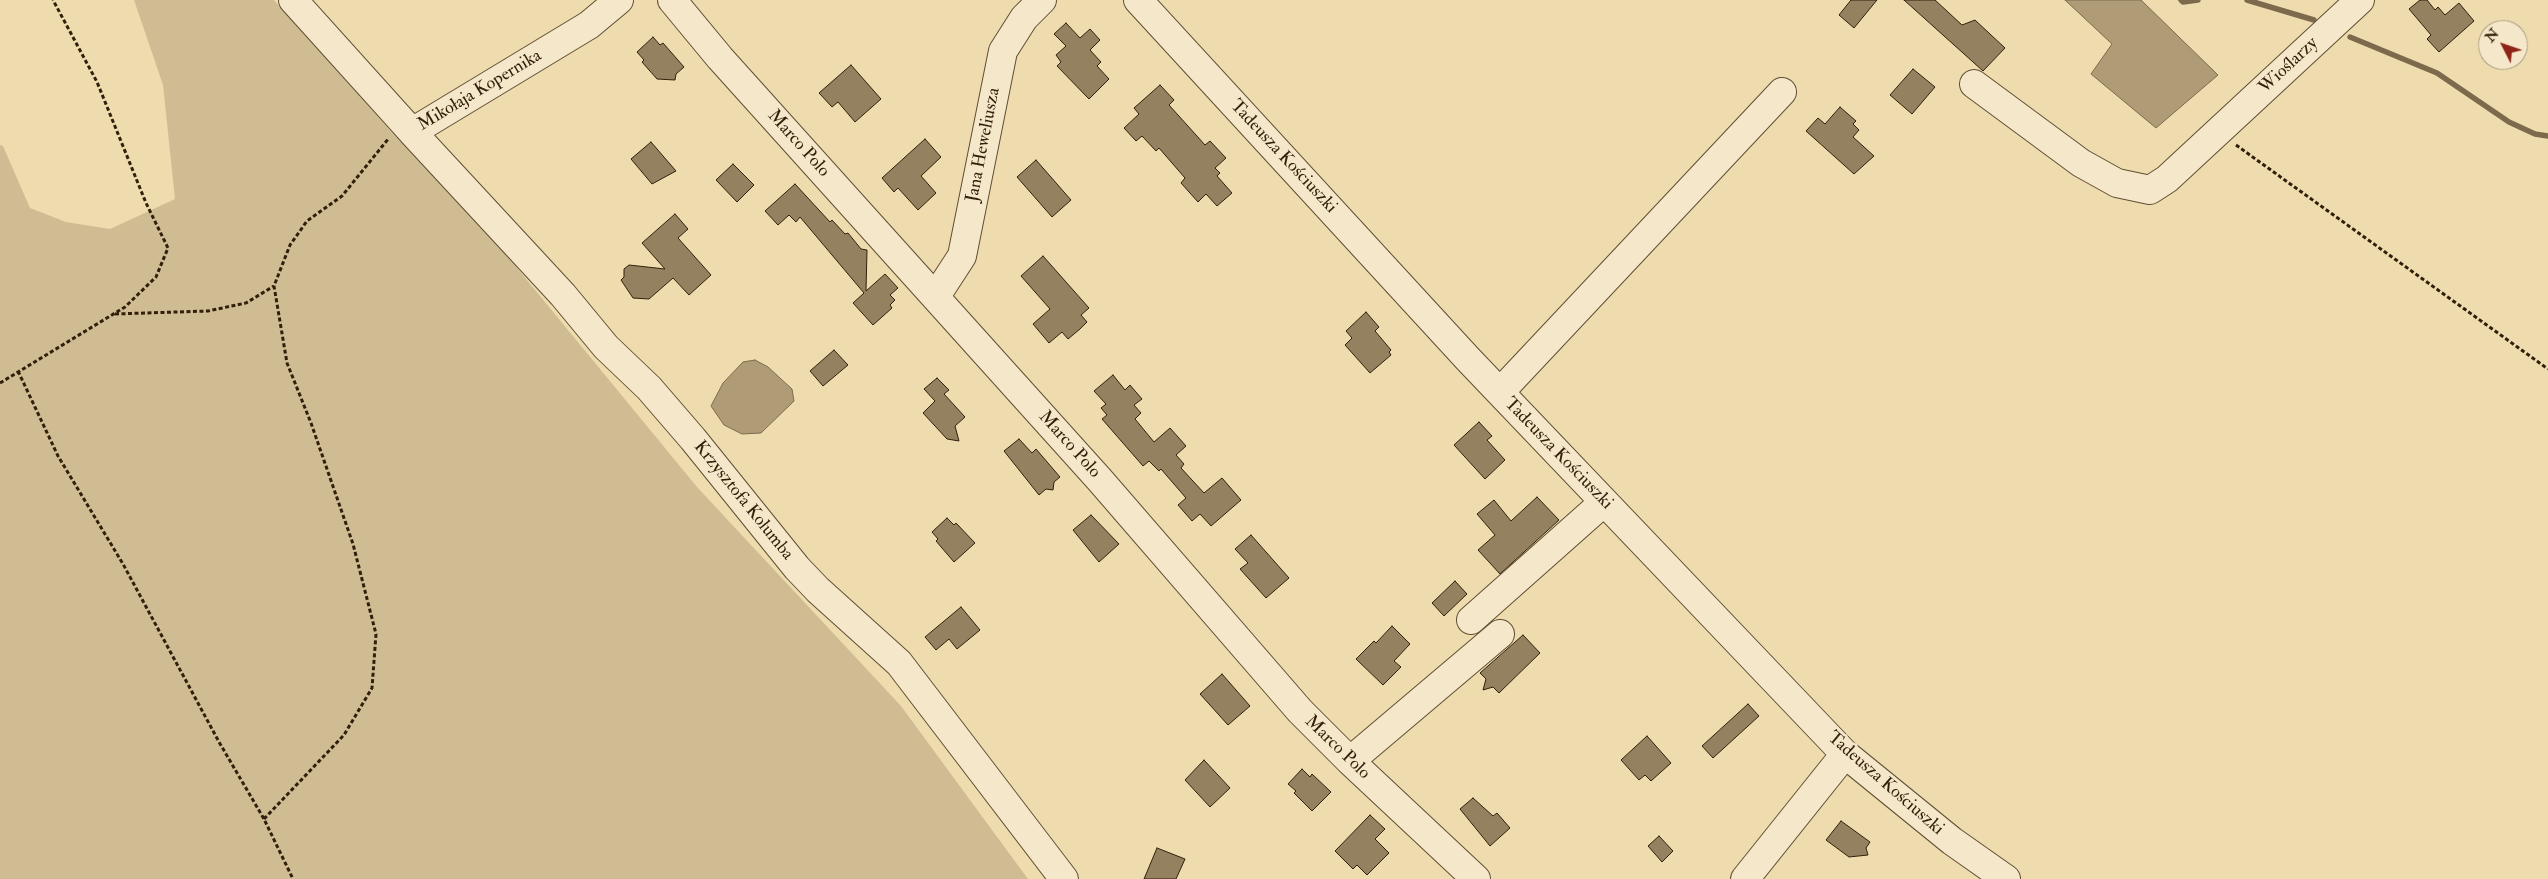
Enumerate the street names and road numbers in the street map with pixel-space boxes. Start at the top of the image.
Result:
street label: Wioślarzy [2255,33,2323,99]
street label: Mikołaja Kopernika [414,46,546,136]
street label: Jana Heweliusza [962,86,1006,204]
street label: Tadeusza Kościuszki [1225,96,1341,218]
street label: Marco Polo [762,106,834,182]
street label: Tadeusza Kościuszki [1499,394,1617,514]
street label: Marco Polo [1033,407,1105,483]
street label: Krzysztofa Kolumba [688,437,798,565]
street label: Marco Polo [1300,711,1374,785]
street label: Tadeusza Kościuszki [1822,728,1948,840]

